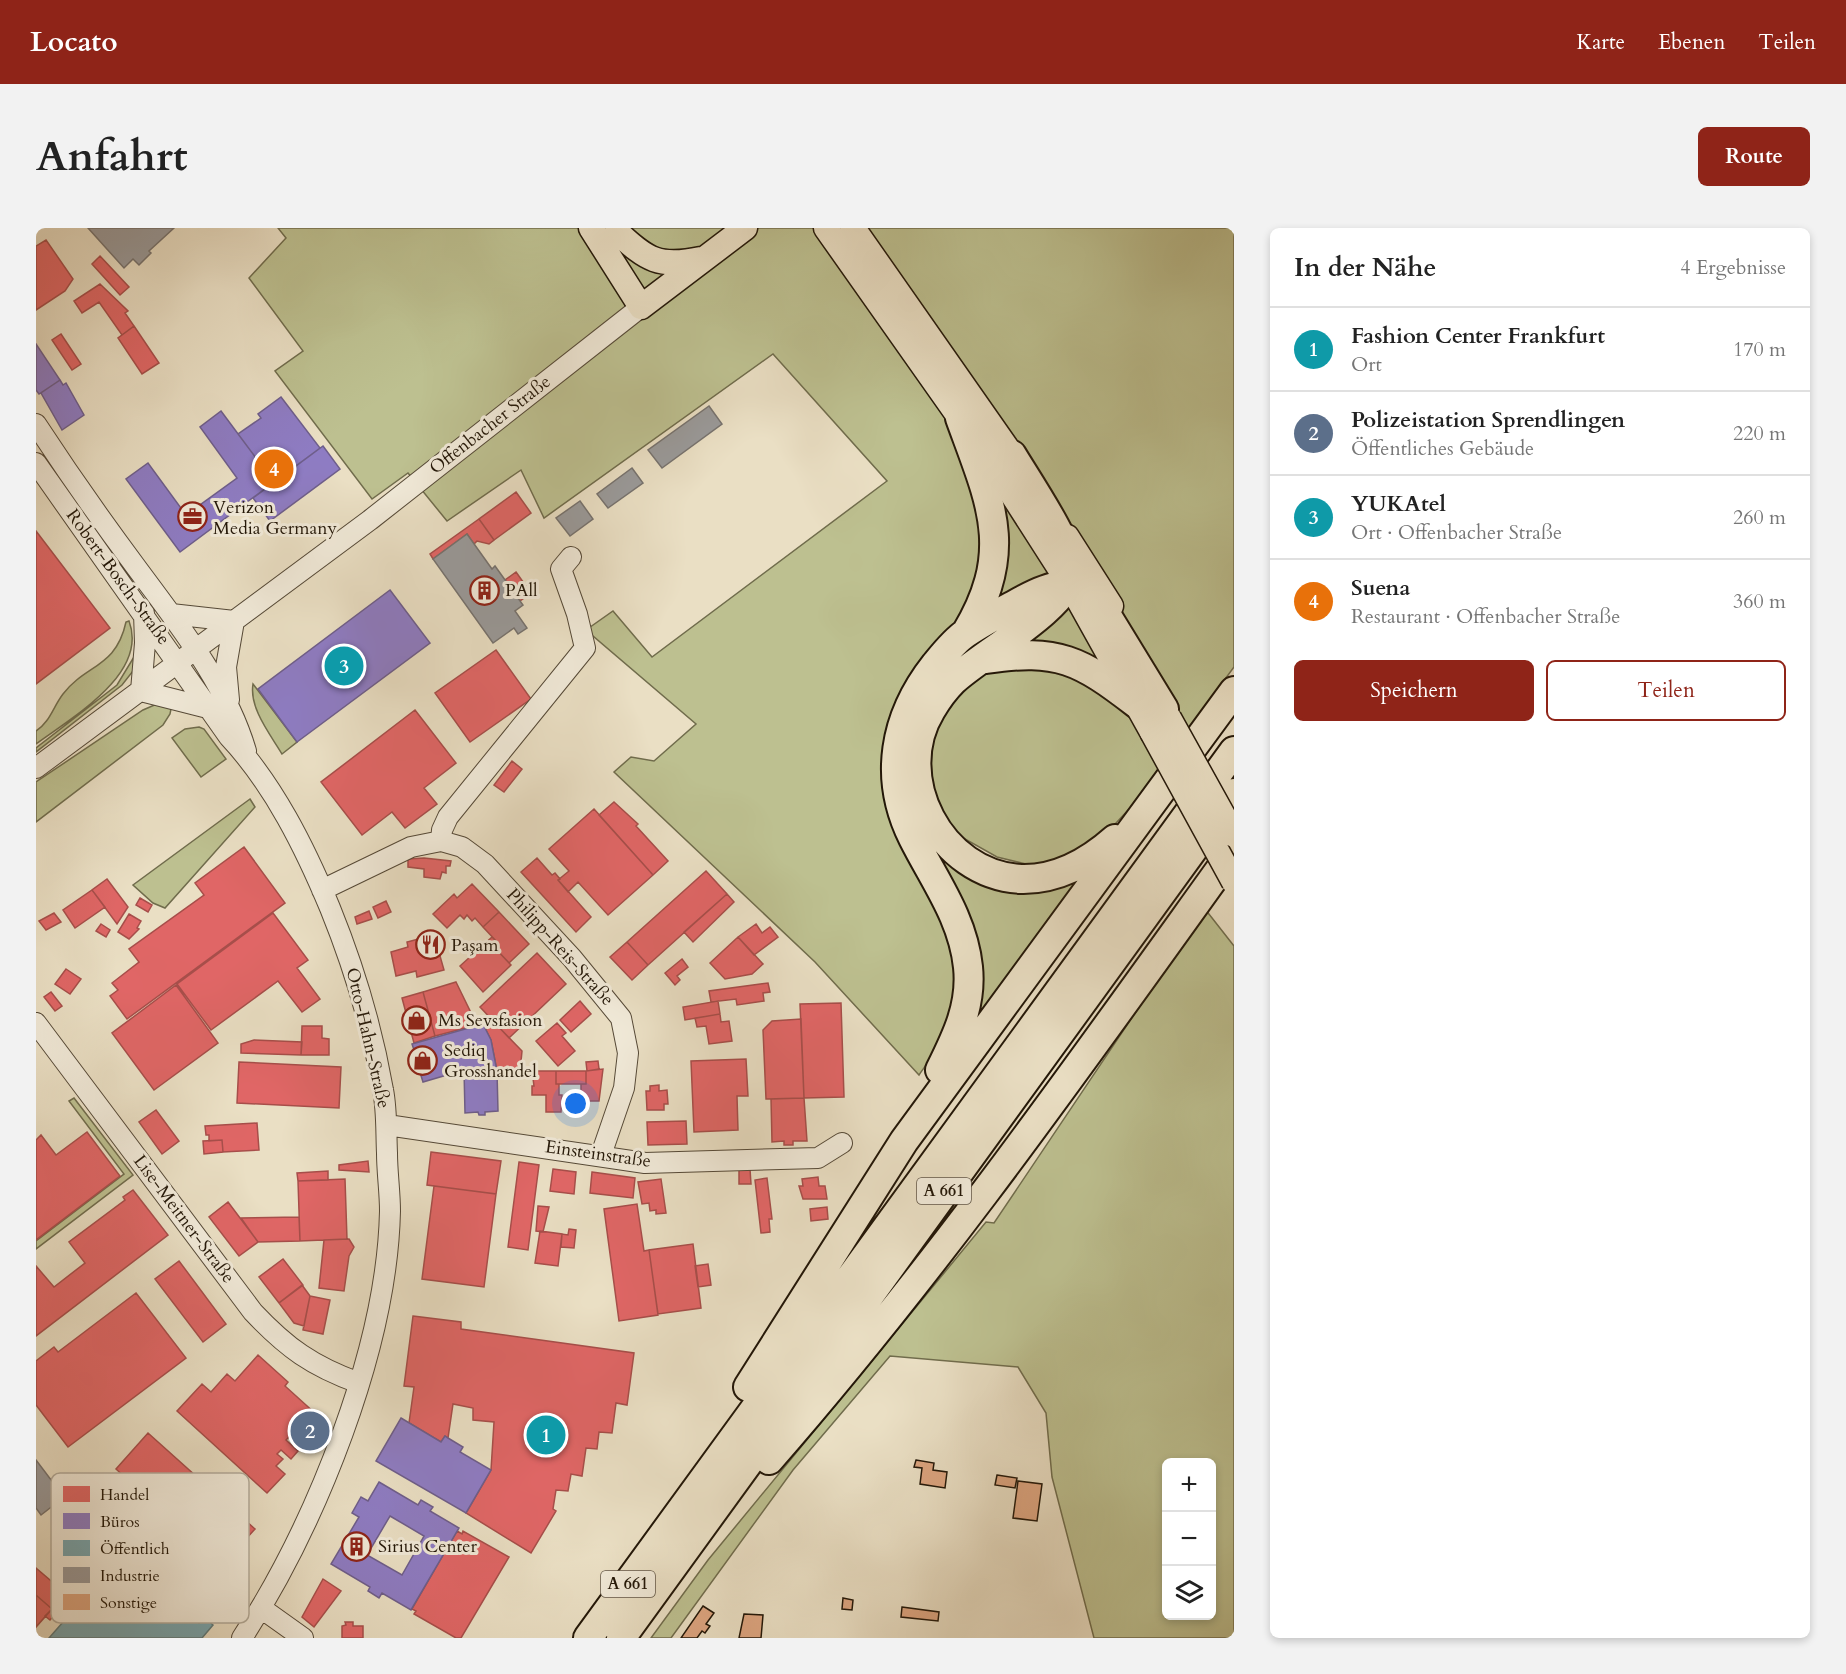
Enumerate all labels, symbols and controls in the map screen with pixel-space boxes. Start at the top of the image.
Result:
text: Locato [30,23,118,61]
text: Karte [1577,28,1625,57]
text: Ebenen [1658,28,1725,57]
text: Teilen [1758,28,1816,57]
button: Route [1698,127,1810,186]
text: Anfahrt [36,128,188,185]
text: In der Nähe [1294,250,1436,285]
text: 4 Ergebnisse [1680,254,1786,281]
text: Fashion Center Frankfurt [1351,321,1605,351]
text: 1 [1308,336,1319,363]
text: 170 m [1733,336,1786,363]
text: Ort [1351,351,1382,378]
street label: Offenbacher Straße [424,370,556,480]
text: Polizeistation Sprendlingen [1351,405,1625,435]
text: 2 [1308,420,1319,447]
text: 220 m [1733,420,1786,447]
text: Öffentliches Gebäude [1351,435,1534,462]
pin: 4 [254,446,294,492]
text: YUKAtel [1351,489,1446,519]
place label: Verizon Media Germany [213,495,338,541]
office icon: Verizon Media Germany [176,501,208,533]
street label: Robert-Bosch-Straße [60,504,176,650]
text: 3 [1308,504,1319,531]
text: 260 m [1733,504,1786,531]
text: Ort · Offenbacher Straße [1351,519,1562,546]
text: Suena [1351,573,1410,603]
building icon: PAll [468,574,500,606]
place label: PAll [505,578,538,603]
text: 4 [1308,588,1319,615]
text: 360 m [1733,588,1786,615]
text: Restaurant · Offenbacher Straße [1351,603,1620,630]
pin: 3 [324,644,364,688]
button: Speichern [1294,660,1534,721]
button: Teilen [1546,660,1786,721]
street label: Philipp-Reis-Straße [500,883,620,1011]
restaurant icon: Paşam [414,929,446,961]
place label: Paşam [451,933,499,958]
street label: Otto-Hahn-Straße [340,965,396,1111]
shop icon: Ms Sevsfasion [401,1004,433,1036]
place label: Ms Sevsfasion [438,1008,543,1033]
place label: Sediq Grosshandel [444,1038,537,1084]
shop icon: Sediq Grosshandel [407,1044,439,1076]
your location [561,1089,590,1118]
street label: Einsteinstraße [544,1134,652,1174]
street label: Lise-Meitner-Straße [127,1150,241,1288]
road number: A 661 [917,1178,971,1204]
pin: 2 [290,1408,330,1454]
pin: 1 [526,1412,566,1458]
map controls [1162,1458,1216,1620]
button: + [1162,1458,1216,1512]
legend [51,1473,249,1623]
text: Handel [100,1484,149,1506]
text: Büros [100,1511,139,1533]
button: − [1162,1512,1216,1566]
building icon: Sirius Center [341,1530,373,1562]
place label: Sirius Center [378,1534,477,1559]
text: Öffentlich [100,1538,170,1560]
text: Industrie [100,1565,160,1587]
button: layers [1162,1566,1216,1620]
road number: A 661 [601,1571,655,1597]
text: Sonstige [100,1592,157,1614]

